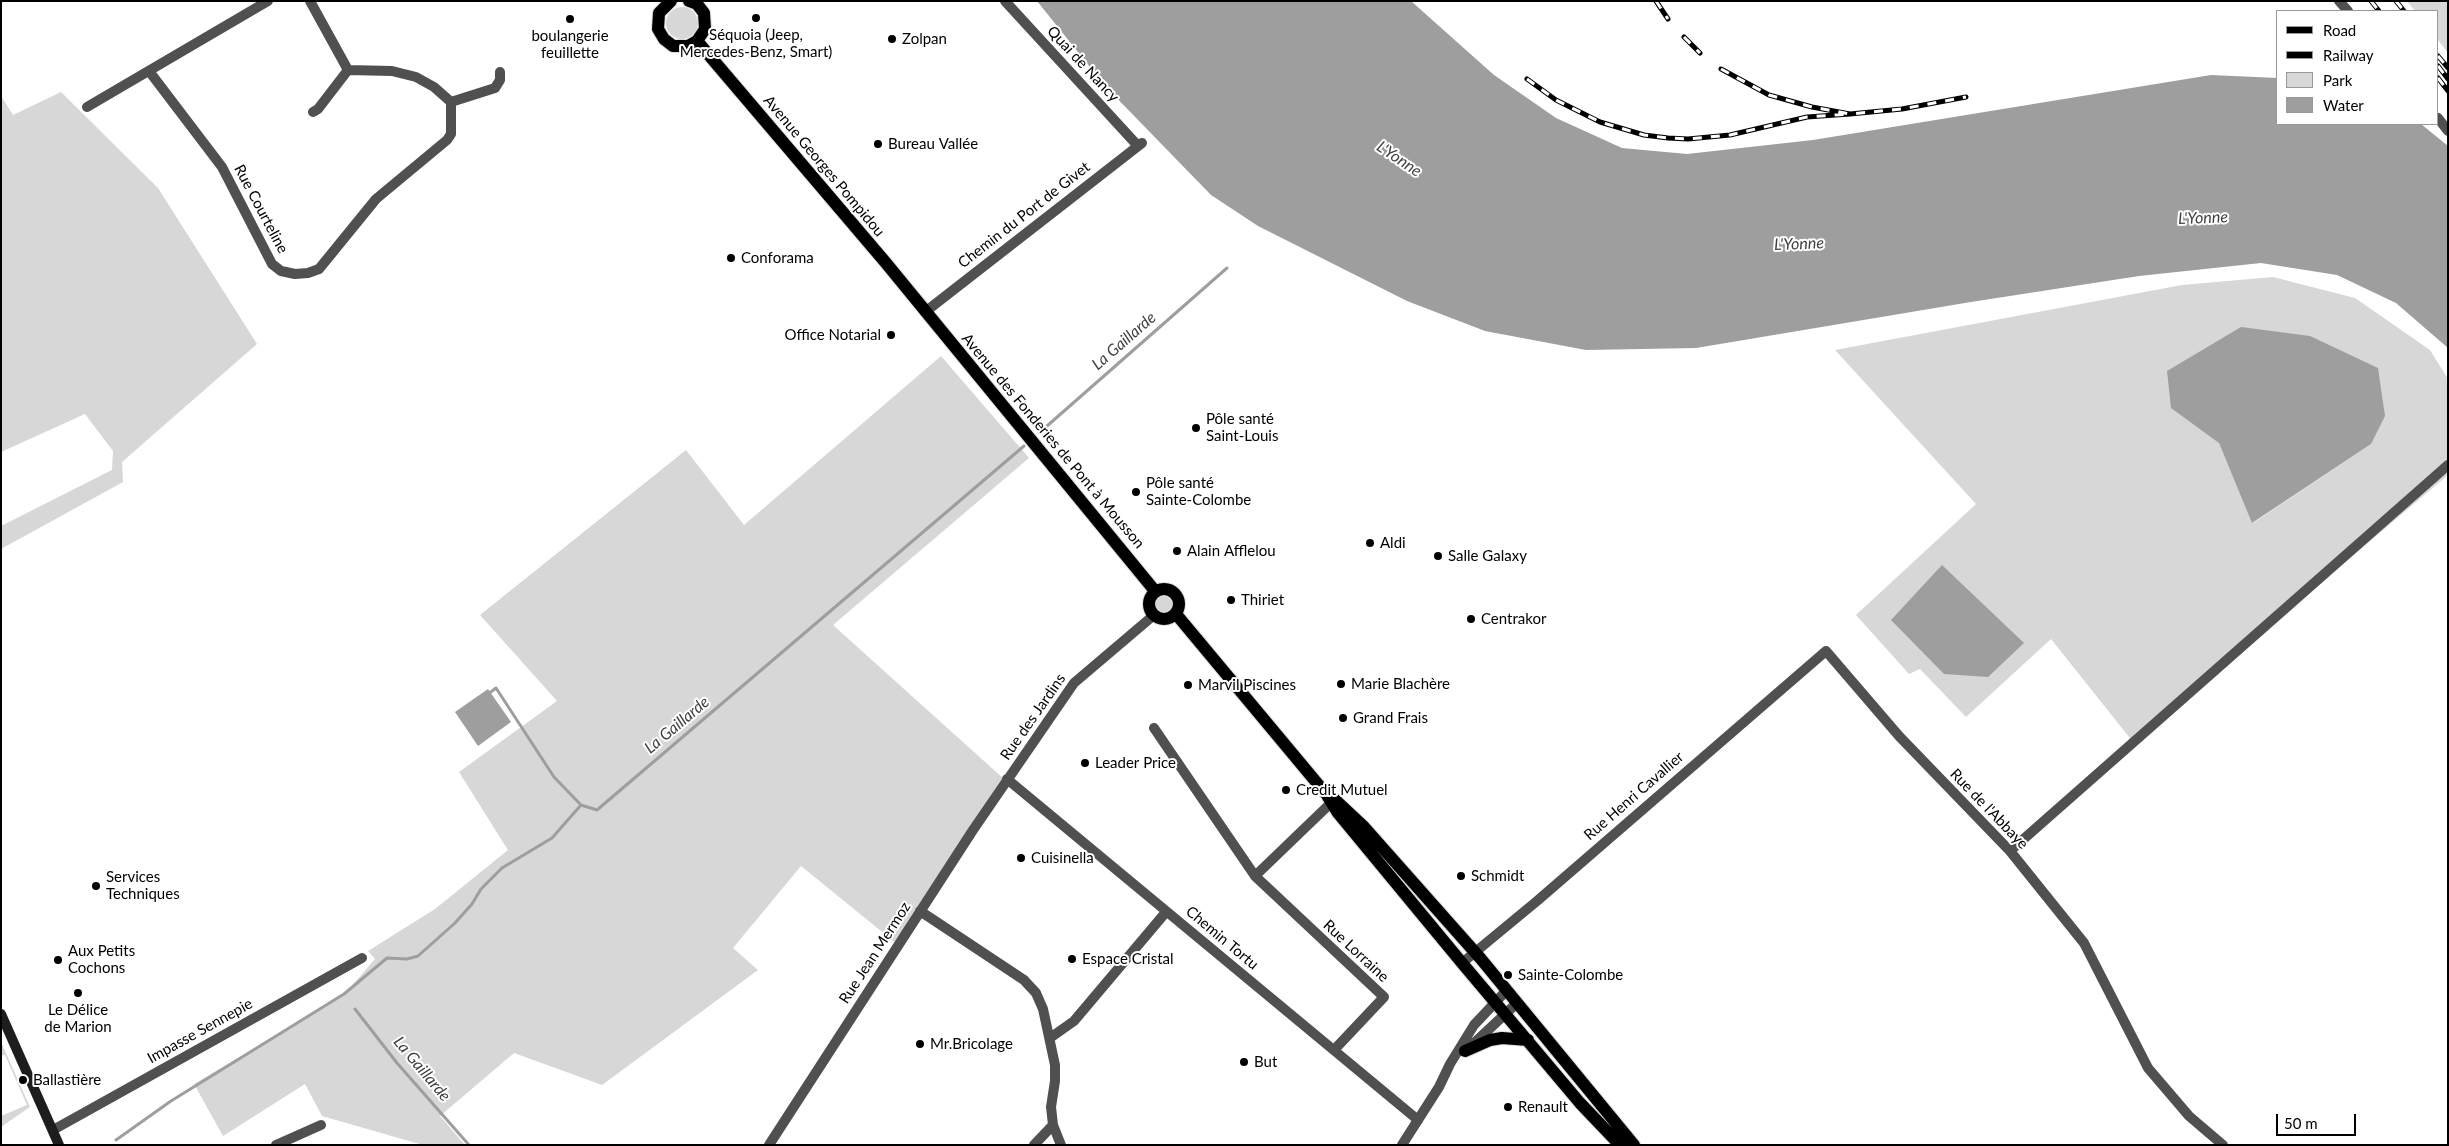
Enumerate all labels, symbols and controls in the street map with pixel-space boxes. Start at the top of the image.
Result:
legend [2276,10,2439,125]
marker: Séquoia (Jeep, Mercedes-Benz, Smart) [750,12,762,24]
marker: boulangerie feuillette [564,13,576,25]
text: Road [2323,21,2356,39]
street label: Quai de Nancy [1043,22,1123,106]
place label: Séquoia (Jeep, Mercedes-Benz, Smart) [680,26,832,61]
place label: boulangerie feuillette [531,27,609,62]
place label: Zolpan [902,30,947,48]
marker: Zolpan [886,33,898,45]
text: Railway [2323,46,2374,64]
text: Park [2323,71,2352,89]
street label: Avenue Georges Pompidou [760,92,888,240]
text: Water [2323,96,2364,114]
place label: Bureau Vallée [888,135,978,153]
water label: L'Yonne [1373,137,1425,181]
marker: Bureau Vallée [872,138,884,150]
street label: Chemin du Port de Givet [955,158,1093,272]
street label: Rue Courteline [230,161,292,257]
water label: L'Yonne [2178,208,2228,228]
water label: L'Yonne [1774,234,1824,254]
place label: Conforama [741,249,814,267]
marker: Conforama [725,252,737,264]
water label: La Gaillarde [1088,308,1160,374]
place label: Office Notarial [784,326,881,344]
marker: Office Notarial [885,329,897,341]
street label: Avenue des Fonderies de Pont à Mousson [958,330,1148,552]
place label: Pôle santé Saint-Louis [1206,410,1278,445]
marker: Pôle santé Saint-Louis [1190,422,1202,434]
place label: Pôle santé Sainte-Colombe [1146,474,1251,509]
marker: Pôle santé Sainte-Colombe [1130,486,1142,498]
place label: Aldi [1380,534,1406,552]
marker: Aldi [1364,537,1376,549]
place label: Alain Afflelou [1187,542,1276,560]
marker: Alain Afflelou [1171,545,1183,557]
place label: Salle Galaxy [1448,547,1527,565]
marker: Salle Galaxy [1432,550,1444,562]
place label: Thiriet [1241,591,1284,609]
marker: Thiriet [1225,594,1237,606]
place label: Centrakor [1481,610,1546,628]
marker: Centrakor [1465,613,1477,625]
street label: Rue des Jardins [997,670,1069,764]
place label: Marie Blachère [1351,675,1450,693]
place label: Marvil Piscines [1198,676,1296,694]
marker: Marie Blachère [1335,678,1347,690]
marker: Marvil Piscines [1182,679,1194,691]
water label: La Gaillarde [641,692,713,758]
place label: Grand Frais [1353,709,1428,727]
marker: Grand Frais [1337,712,1349,724]
street label: Rue Henri Cavallier [1581,748,1687,844]
place label: Leader Price [1095,754,1176,772]
marker: Leader Price [1079,757,1091,769]
street label: Rue de l'Abbaye [1946,765,2032,853]
place label: Credit Mutuel [1296,781,1388,799]
marker: Credit Mutuel [1280,784,1292,796]
place label: Cuisinella [1031,849,1094,867]
marker: Cuisinella [1015,852,1027,864]
place label: Schmidt [1471,867,1524,885]
place label: Services Techniques [106,868,180,903]
marker: Schmidt [1455,870,1467,882]
marker: Services Techniques [90,880,102,892]
street label: Rue Jean Mermoz [835,899,915,1007]
street label: Chemin Tortu [1182,902,1262,974]
street label: Rue Lorraine [1320,916,1392,986]
place label: Aux Petits Cochons [68,942,135,977]
place label: Espace Cristal [1082,950,1174,968]
marker: Espace Cristal [1066,953,1078,965]
marker: Aux Petits Cochons [52,954,64,966]
place label: Sainte-Colombe [1518,966,1623,984]
marker: Sainte-Colombe [1502,969,1514,981]
marker: Le Délice de Marion [72,987,84,999]
street label: Impasse Sennepie [144,995,256,1067]
place label: Le Délice de Marion [44,1001,112,1036]
water label: La Gaillarde [389,1033,455,1105]
place label: Mr.Bricolage [930,1035,1013,1053]
marker: Mr.Bricolage [914,1038,926,1050]
place label: But [1254,1053,1277,1071]
marker: But [1238,1056,1250,1068]
place label: Ballastière [33,1071,101,1089]
marker: Ballastière [17,1074,29,1086]
place label: Renault [1518,1098,1568,1116]
marker: Renault [1502,1101,1514,1113]
scale bar [2279,1104,2359,1136]
text: 50 m [2284,1114,2318,1132]

